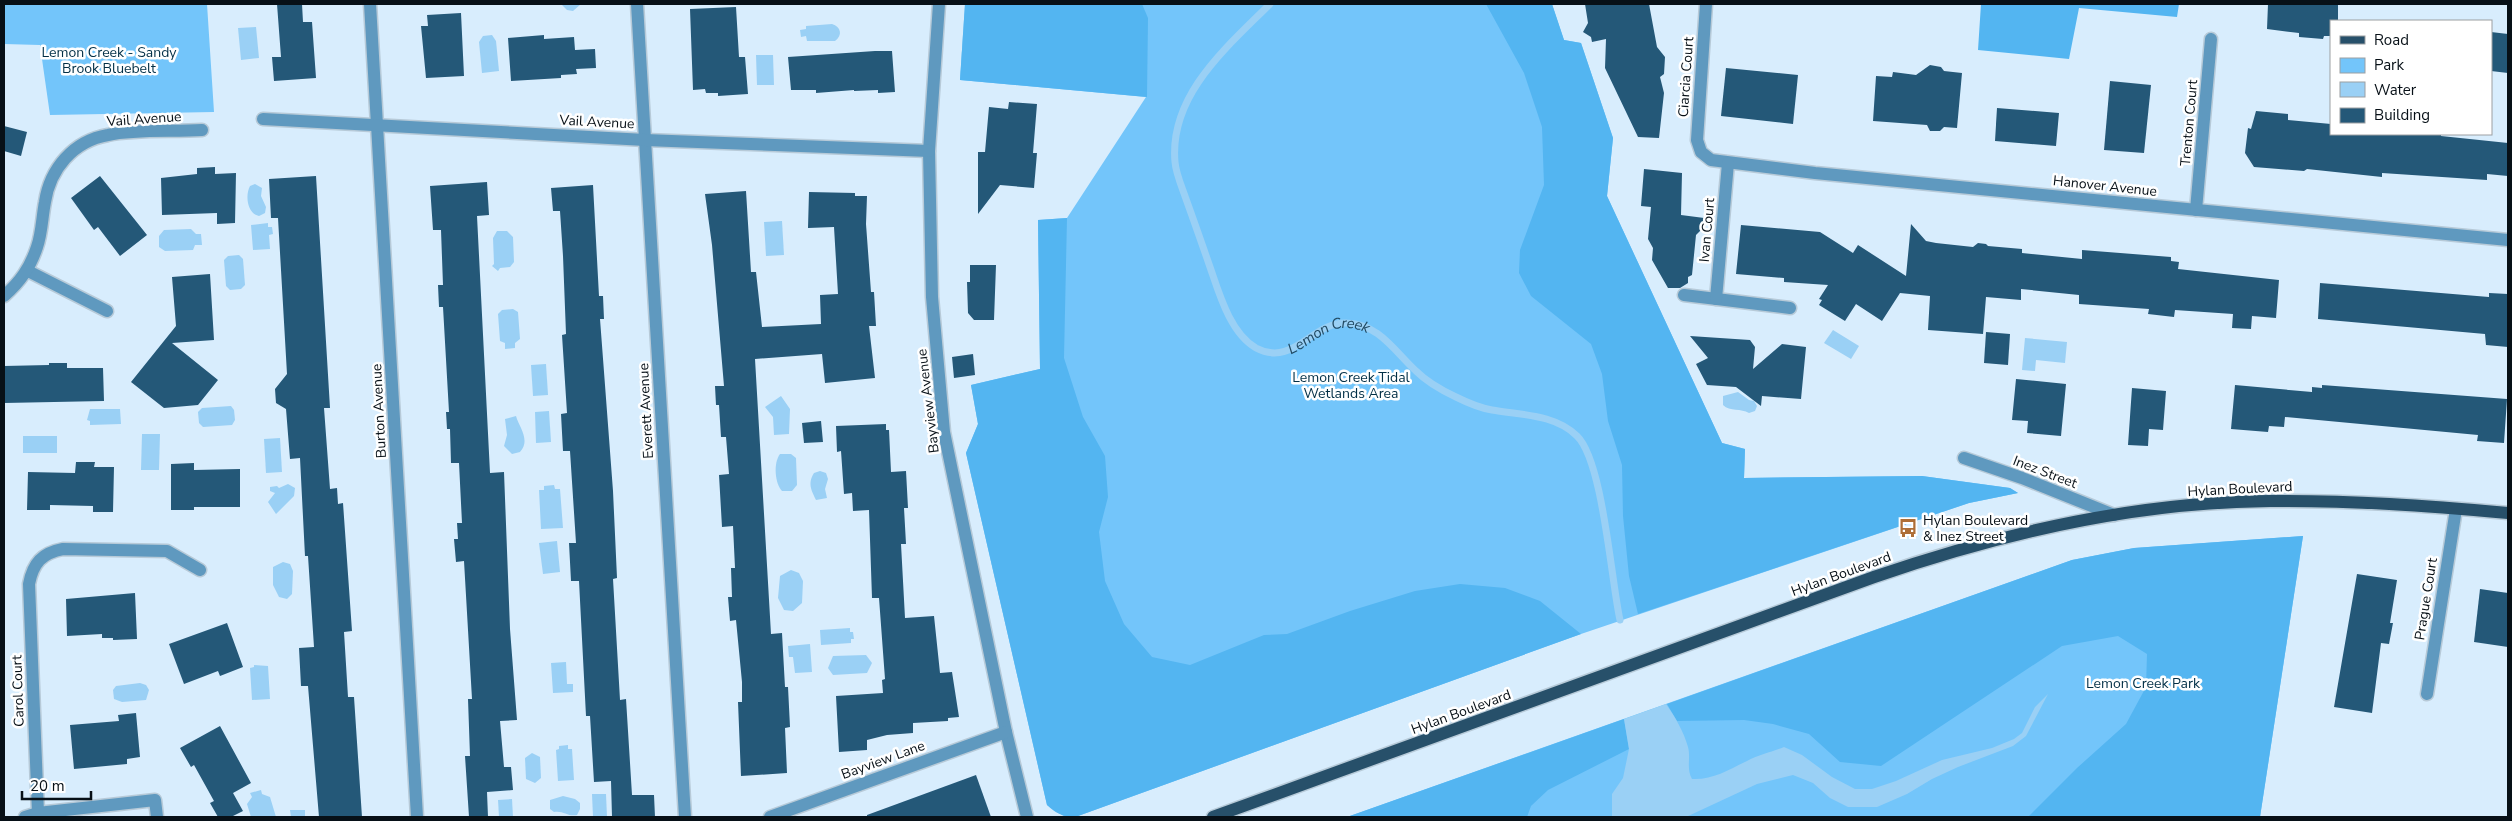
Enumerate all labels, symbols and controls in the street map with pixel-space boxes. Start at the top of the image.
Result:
legend [2330,20,2492,135]
text: Road [2374,30,2409,50]
street label: Ciarcia Court [1674,36,1698,118]
park label: Lemon Creek - Sandy Brook Bluebelt [41,43,177,78]
text: Park [2374,55,2404,75]
street label: Trenton Court [2176,79,2202,167]
text: Water [2374,80,2417,100]
text: Building [2374,105,2430,125]
street label: Vail Avenue [105,107,182,131]
street label: Vail Avenue [558,111,635,133]
street label: Hanover Avenue [2052,171,2158,201]
street label: Ivan Court [1695,197,1719,263]
water label: Lemon Creek [1284,313,1374,359]
street label: Bayview Avenue [912,348,944,454]
street label: Burton Avenue [367,363,391,459]
street label: Everett Avenue [634,363,658,459]
park label: Lemon Creek Tidal Wetlands Area [1292,368,1411,403]
street label: Inez Street [2010,451,2080,493]
street label: Hylan Boulevard [2187,477,2293,501]
place label: Hylan Boulevard & Inez Street [1923,511,2028,546]
bus stop icon: Hylan Boulevard & Inez Street [1897,517,1919,539]
street label: Hylan Boulevard [1788,547,1894,601]
street label: Prague Court [2410,556,2442,641]
street label: Carol Court [7,655,29,727]
park label: Lemon Creek Park [2086,674,2201,693]
street label: Hylan Boulevard [1408,685,1514,739]
street label: Bayview Lane [838,736,928,784]
scale bar [22,768,91,800]
text: 20 m [30,776,65,796]

